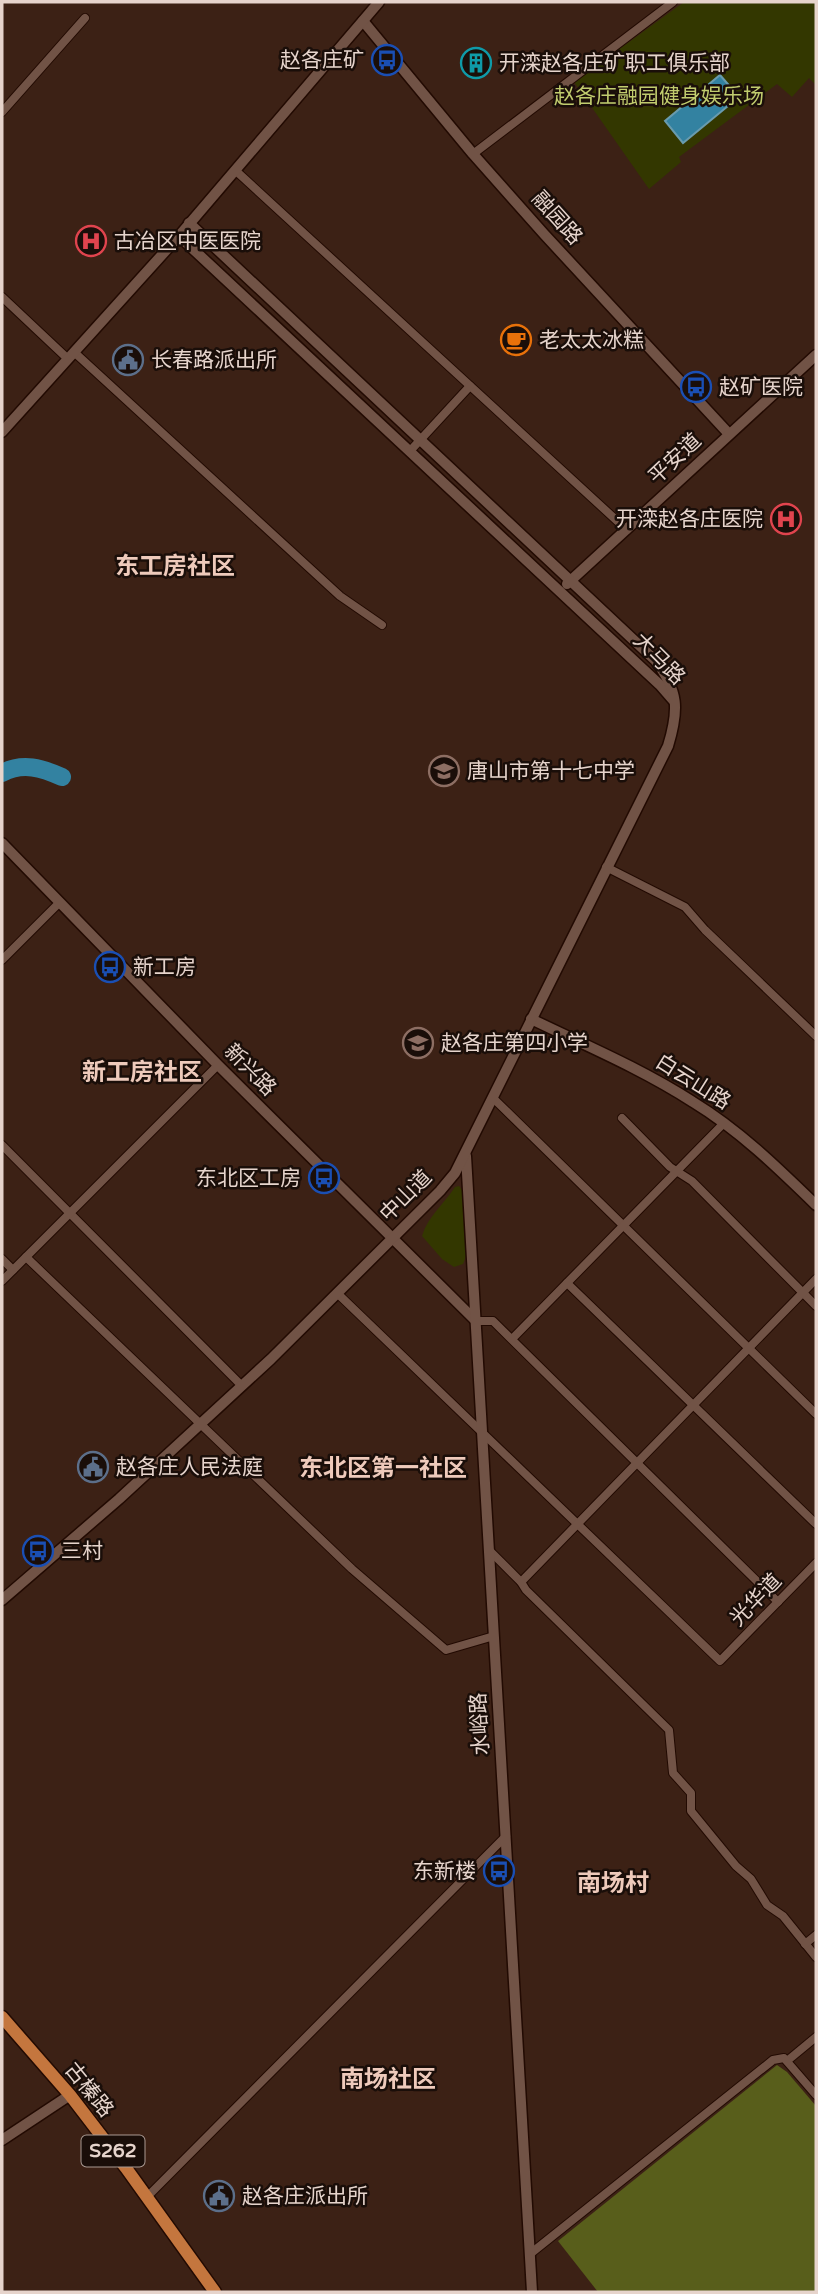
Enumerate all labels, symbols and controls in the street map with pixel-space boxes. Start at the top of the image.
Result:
bus stop icon: 赵各庄矿 [370,43,404,77]
building icon: 开滦赵各庄矿职工俱乐部 [459,46,493,80]
place label: 赵各庄矿 [280,48,364,73]
place label: 开滦赵各庄矿职工俱乐部 [499,51,730,76]
park label: 赵各庄融园健身娱乐场 [554,84,764,109]
street label: 融园路 [527,186,587,250]
hospital icon: 古冶区中医医院 [74,224,108,258]
place label: 古冶区中医医院 [114,229,261,254]
cafe icon: 老太太冰糕 [499,323,533,357]
place label: 老太太冰糕 [539,328,644,353]
public building icon: 长春路派出所 [111,343,145,377]
place label: 长春路派出所 [151,348,277,373]
bus stop icon: 赵矿医院 [679,370,713,404]
place label: 赵矿医院 [719,375,803,400]
street label: 平安道 [643,428,707,490]
hospital icon: 开滦赵各庄医院 [769,502,803,536]
place label: 开滦赵各庄医院 [616,507,763,532]
district label: 东工房社区 [115,552,235,581]
street label: 大马路 [628,628,690,690]
school or university icon: 唐山市第十七中学 [427,754,461,788]
place label: 唐山市第十七中学 [467,759,635,784]
bus stop icon: 新工房 [93,950,127,984]
place label: 新工房 [133,955,196,980]
school or university icon: 赵各庄第四小学 [401,1026,435,1060]
place label: 赵各庄第四小学 [441,1031,588,1056]
street label: 新兴路 [219,1039,281,1101]
street label: 白云山路 [651,1049,735,1115]
district label: 新工房社区 [82,1058,202,1087]
bus stop icon: 东北区工房 [307,1161,341,1195]
street label: 中山道 [375,1165,437,1227]
place label: 东北区工房 [196,1166,301,1191]
public building icon: 赵各庄人民法庭 [76,1450,110,1484]
district label: 东北区第一社区 [299,1454,467,1483]
place label: 赵各庄人民法庭 [116,1455,263,1480]
bus stop icon: 三村 [21,1534,55,1568]
place label: 三村 [61,1539,103,1564]
street label: 光华道 [725,1569,787,1631]
street label: 水峪路 [466,1692,494,1756]
bus stop icon: 东新楼 [482,1854,516,1888]
place label: 东新楼 [413,1859,476,1884]
district label: 南场村 [577,1869,649,1898]
street label: 古榛路 [59,2058,119,2122]
district label: 南场社区 [340,2065,436,2094]
road number: S262 [82,2136,144,2166]
public building icon: 赵各庄派出所 [202,2179,236,2213]
place label: 赵各庄派出所 [242,2184,368,2209]

